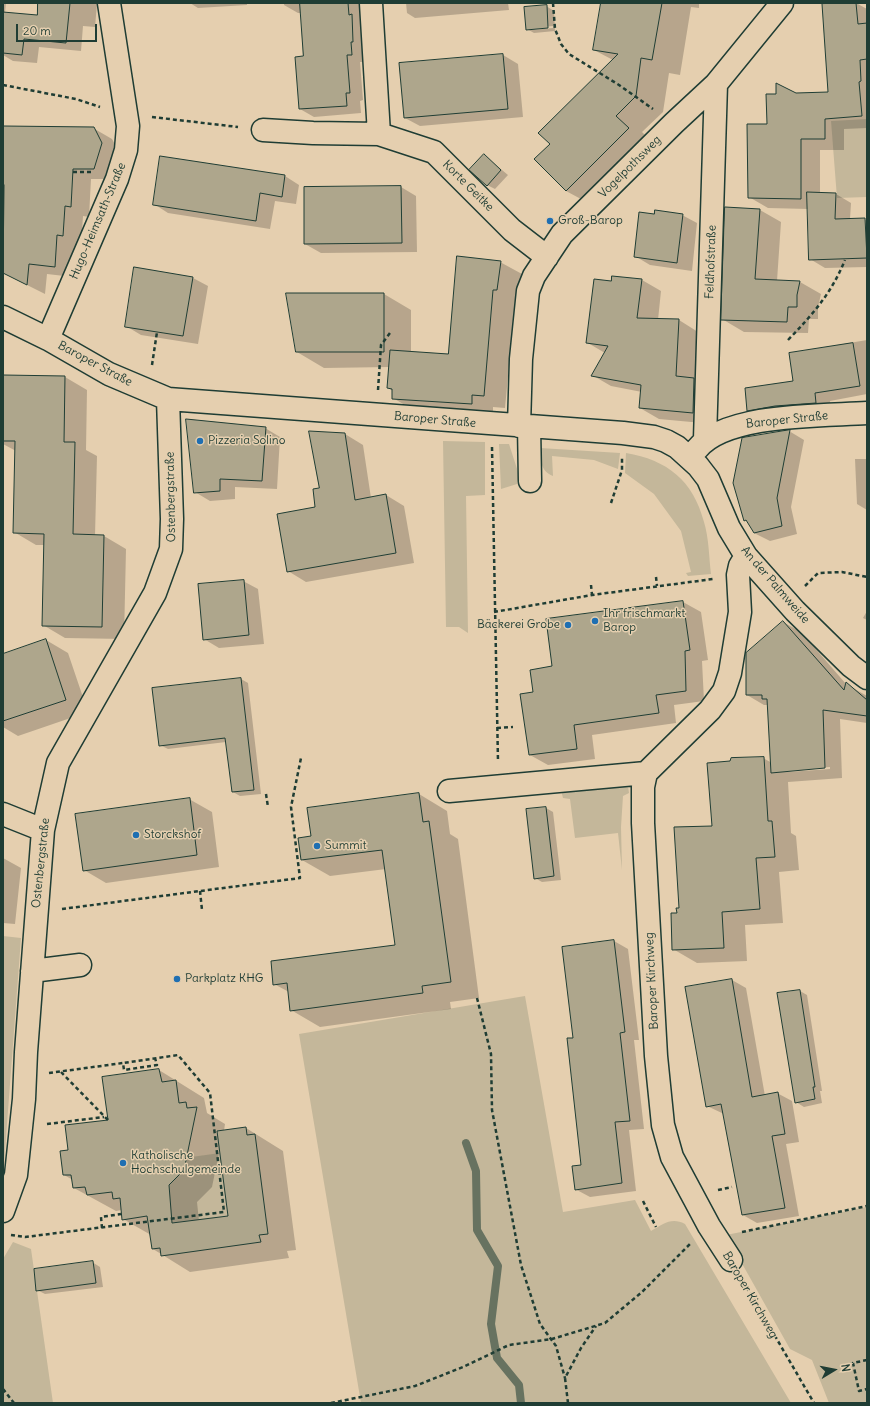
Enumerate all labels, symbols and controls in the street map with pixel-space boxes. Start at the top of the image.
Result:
scale bar [18,16,99,42]
text: 20 m [23,23,51,38]
street label: Vogelpothsweg [596,133,664,201]
street label: Korte Geitke [439,157,497,215]
street label: Hugo-Heimsath-Straße [67,160,129,282]
place label: Groß-Barop [558,214,623,228]
marker: Groß-Barop [545,216,555,226]
street label: Feldhofstraße [703,225,719,299]
street label: Baroper Straße [55,338,135,390]
street label: Baroper Straße [393,409,477,431]
street label: Baroper Straße [745,409,829,431]
place label: Pizzeria Solino [208,434,285,448]
marker: Pizzeria Solino [195,436,205,446]
street label: Ostenbergstraße [163,452,179,542]
street label: An der Palmweide [738,543,812,627]
place label: Ihr frischmarkt Barop [603,607,685,635]
marker: Ihr frischmarkt Barop [590,616,600,626]
place label: Bäckerei Grobe [477,618,560,632]
marker: Bäckerei Grobe [563,620,573,630]
street label: Ostenbergstraße [29,817,53,909]
place label: Storckshof [144,828,201,842]
marker: Storckshof [131,830,141,840]
place label: Summit [325,839,366,853]
marker: Summit [312,841,322,851]
street label: Baroper Kirchweg [642,932,662,1030]
place label: Parkplatz KHG [185,972,263,986]
marker: Parkplatz KHG [172,974,182,984]
place label: Katholische Hochschulgemeinde [131,1149,241,1177]
marker: Katholische Hochschulgemeinde [118,1158,128,1168]
street label: Baroper Kirchweg [719,1249,781,1341]
north arrow [814,1350,854,1390]
text: N [838,1363,853,1373]

